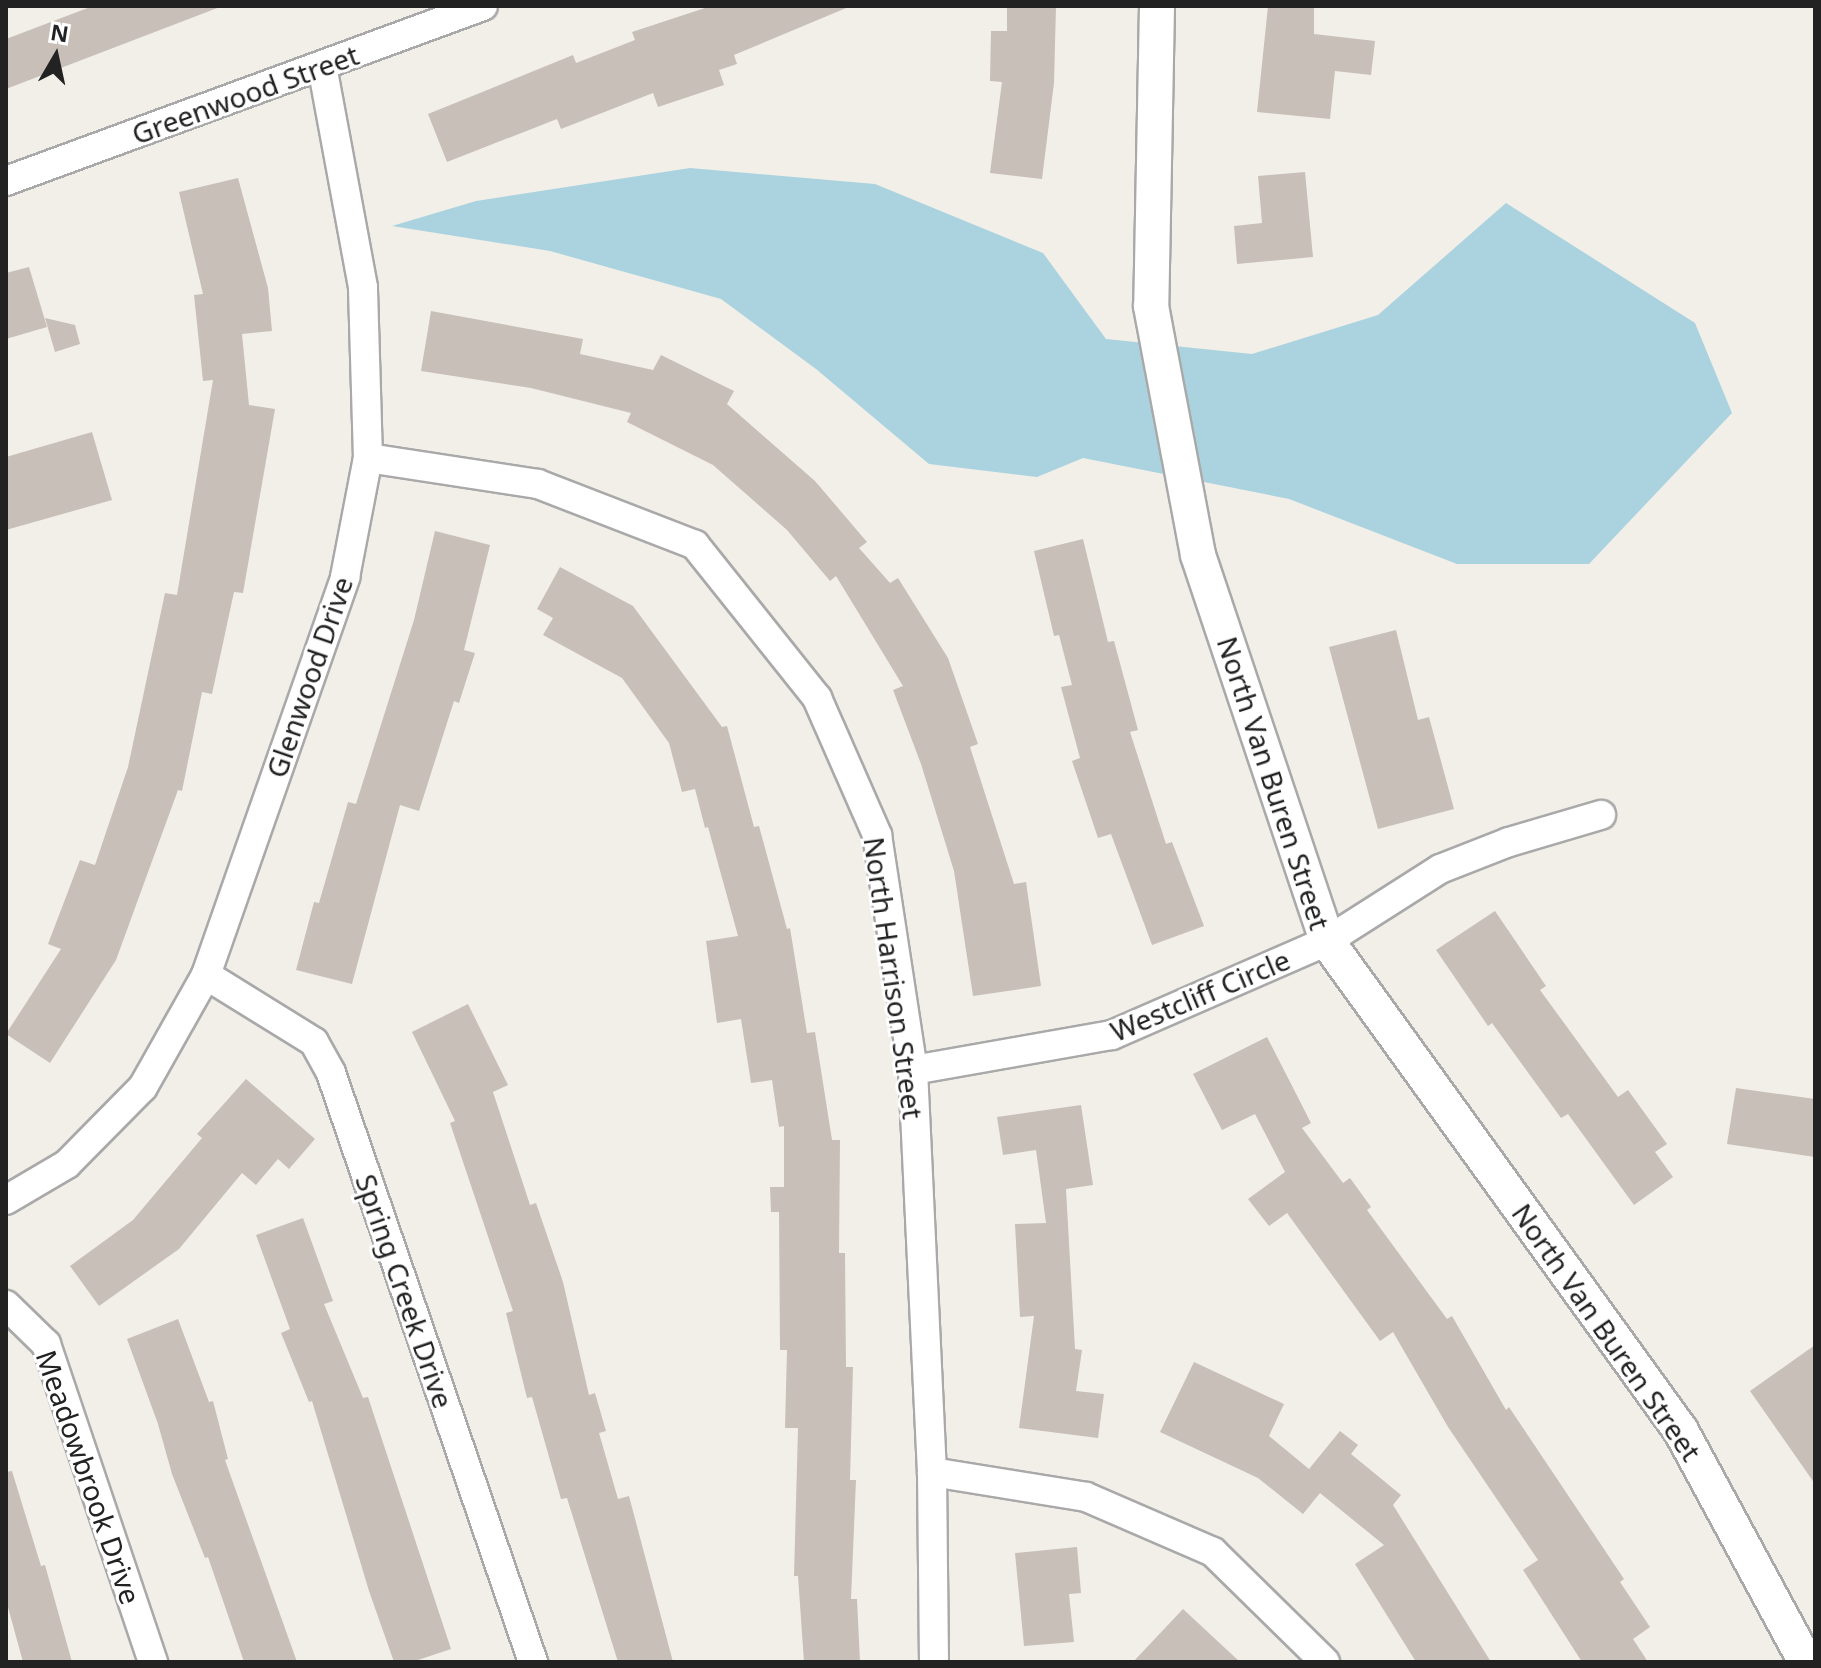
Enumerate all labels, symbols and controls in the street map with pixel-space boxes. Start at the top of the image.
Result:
north arrow [16,16,96,96]
text: N [49,16,71,49]
street label: Greenwood Street [127,37,363,151]
street label: Glenwood Drive [259,572,359,782]
street label: North Van Buren Street [1211,632,1337,934]
street label: North Harrison Street [858,835,930,1121]
street label: Westcliff Circle [1105,942,1295,1048]
street label: Spring Creek Drive [349,1170,461,1412]
street label: North Van Buren Street [1505,1197,1709,1467]
street label: Meadowbrook Drive [30,1346,148,1608]

